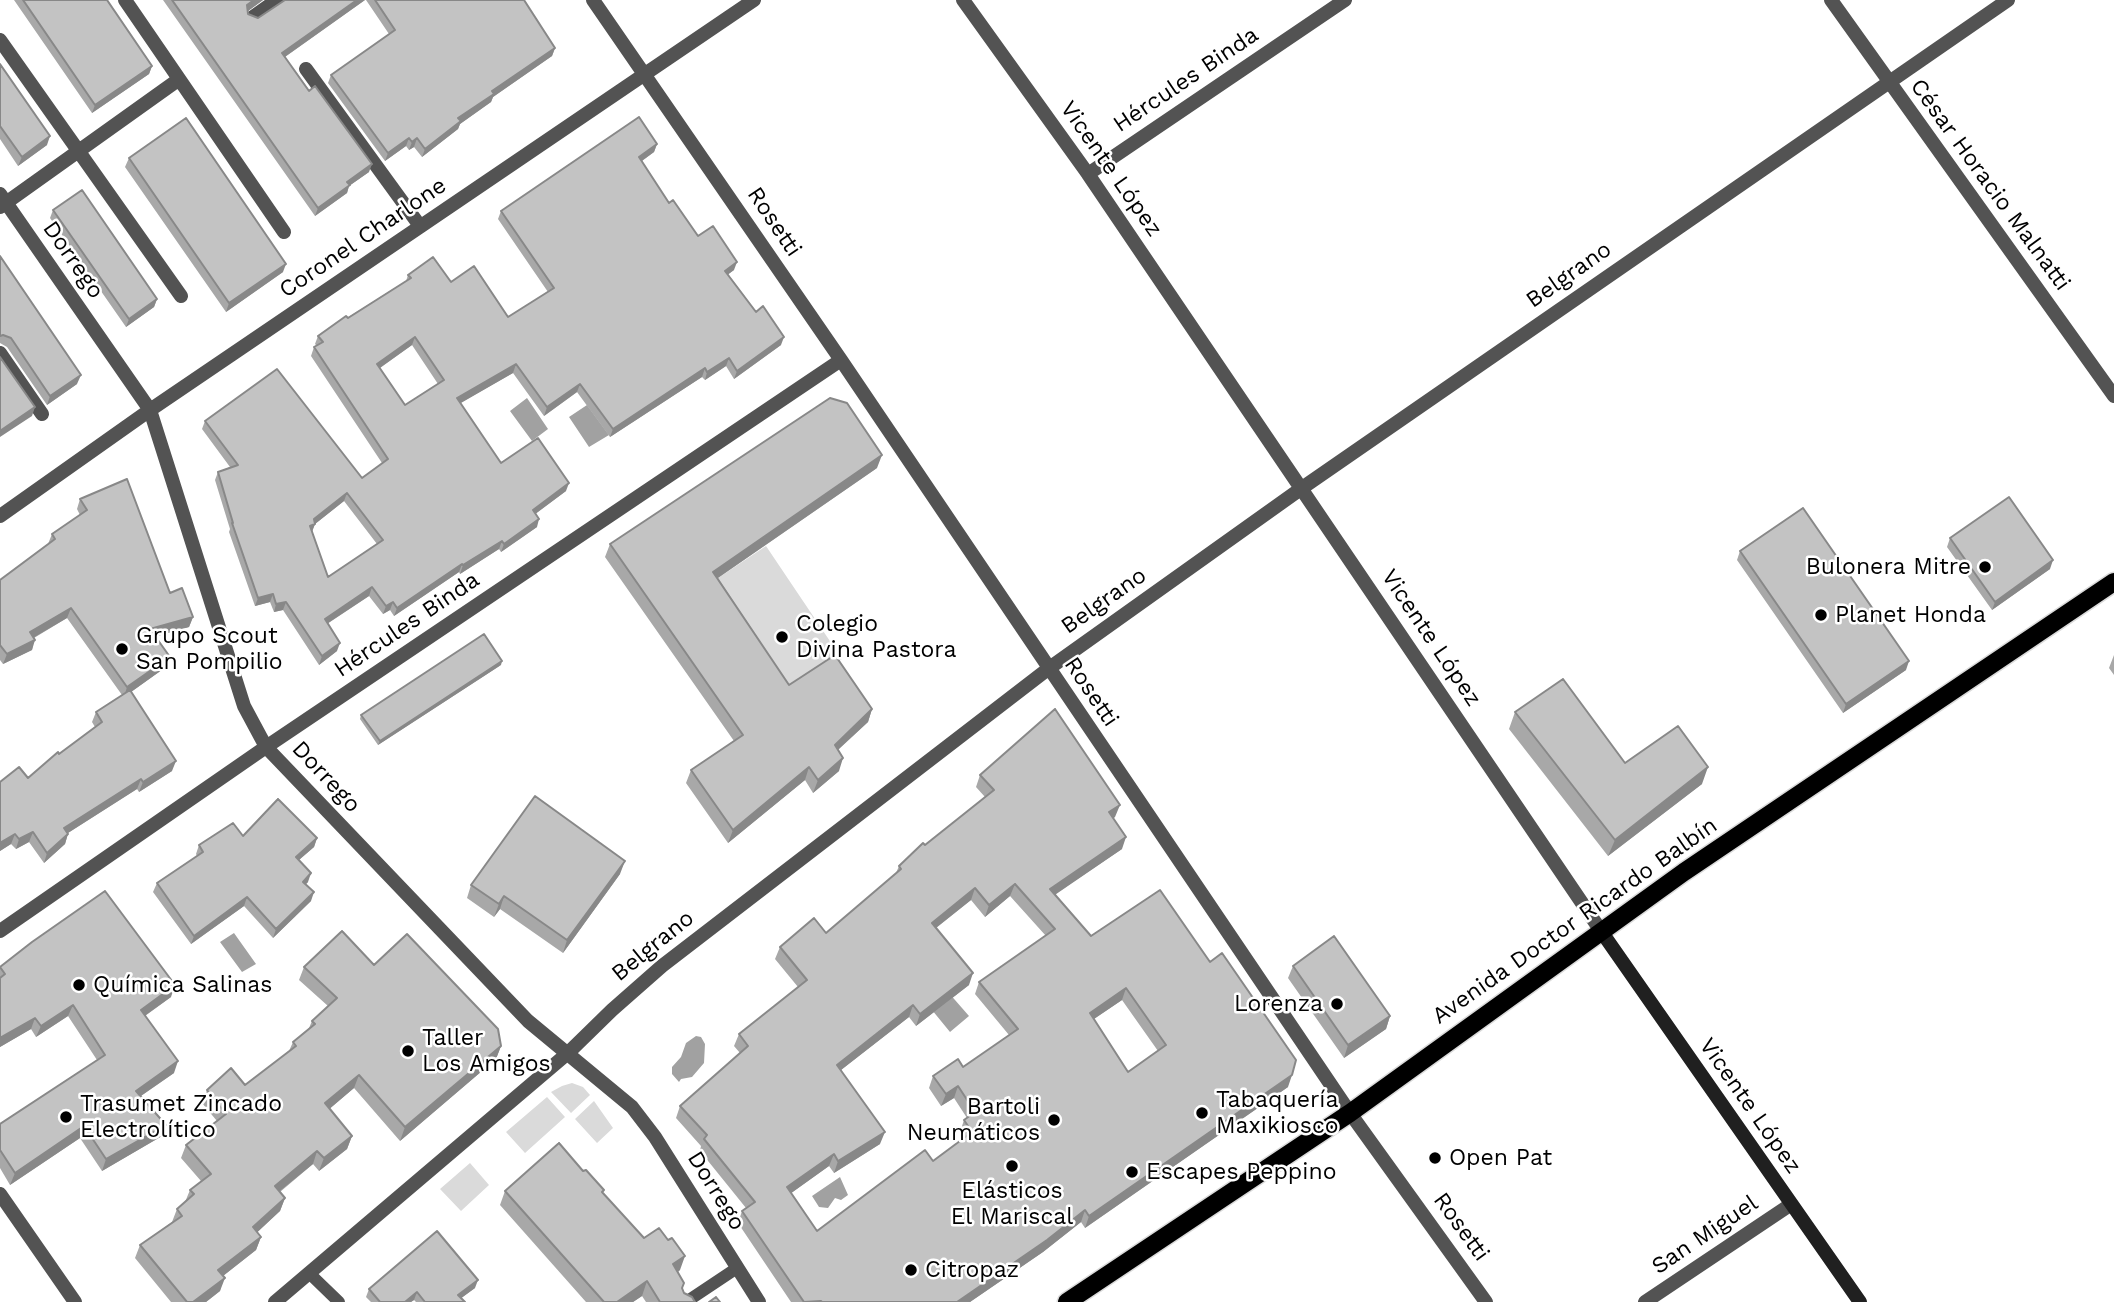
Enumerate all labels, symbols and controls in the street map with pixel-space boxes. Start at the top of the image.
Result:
street label: Hércules Binda [1108,21,1264,139]
street label: César Horacio Malnatti [1904,74,2076,296]
street label: Vicente López [1054,96,1168,242]
street label: Coronel Charlone [274,172,452,304]
street label: Rosetti [741,182,807,262]
street label: Dorrego [36,216,110,304]
street label: Belgrano [1521,236,1617,314]
place label: Bulonera Mitre [1806,553,1971,581]
marker: Bulonera Mitre [1977,559,1993,575]
street label: Belgrano [1056,562,1152,640]
street label: Vicente López [1375,564,1487,712]
street label: Hércules Binda [329,566,485,684]
place label: Planet Honda [1835,601,1986,629]
marker: Planet Honda [1813,607,1829,623]
place label: Colegio Divina Pastora [796,610,956,664]
place label: Grupo Scout San Pompilio [136,622,283,676]
marker: Colegio Divina Pastora [774,629,790,645]
marker: Grupo Scout San Pompilio [114,641,130,657]
street label: Rosetti [1058,652,1124,732]
street label: Dorrego [286,735,366,819]
street label: Avenida Doctor Ricardo Balbín [1427,812,1723,1030]
street label: Belgrano [606,905,700,987]
place label: Química Salinas [93,971,272,999]
marker: Química Salinas [71,977,87,993]
place label: Lorenza [1234,990,1323,1018]
marker: Lorenza [1329,996,1345,1012]
place label: Taller Los Amigos [422,1024,551,1078]
street label: Vicente López [1693,1033,1807,1179]
marker: Taller Los Amigos [400,1043,416,1059]
place label: Tabaquería Maxikiosco [1216,1086,1339,1140]
place label: Trasumet Zincado Electrolítico [80,1090,282,1144]
place label: Bartoli Neumáticos [907,1093,1040,1147]
marker: Tabaquería Maxikiosco [1194,1105,1210,1121]
marker: Trasumet Zincado Electrolítico [58,1109,74,1125]
marker: Bartoli Neumáticos [1046,1112,1062,1128]
place label: Open Pat [1449,1144,1552,1172]
street label: Dorrego [681,1146,751,1236]
marker: Open Pat [1427,1150,1443,1166]
marker: Elásticos El Mariscal [1004,1158,1020,1174]
place label: Escapes Peppino [1146,1158,1336,1186]
marker: Escapes Peppino [1124,1164,1140,1180]
place label: Elásticos El Mariscal [951,1177,1073,1231]
street label: Rosetti [1427,1187,1495,1267]
street label: San Miguel [1647,1189,1763,1281]
place label: Citropaz [925,1256,1019,1284]
marker: Citropaz [903,1262,919,1278]

